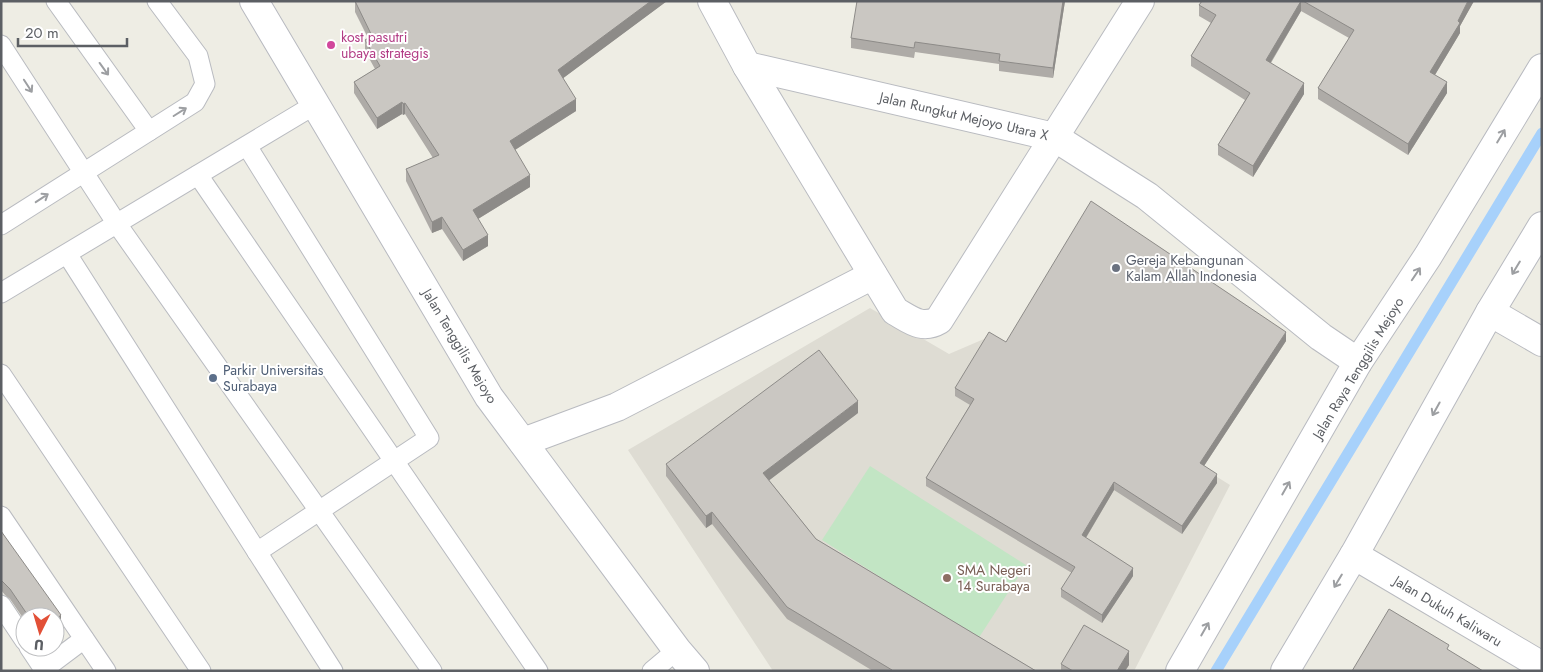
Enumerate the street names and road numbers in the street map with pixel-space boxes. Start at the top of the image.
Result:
street label: Jalan Rungkut Mejoyo Utara X [876,86,1051,145]
street label: Jalan Tenggilis Mejoyo [417,283,502,407]
street label: Jalan Raya Tenggilis Mejoyo [1307,293,1409,444]
street label: Jalan Dukuh Kaliwaru [1388,570,1506,651]

